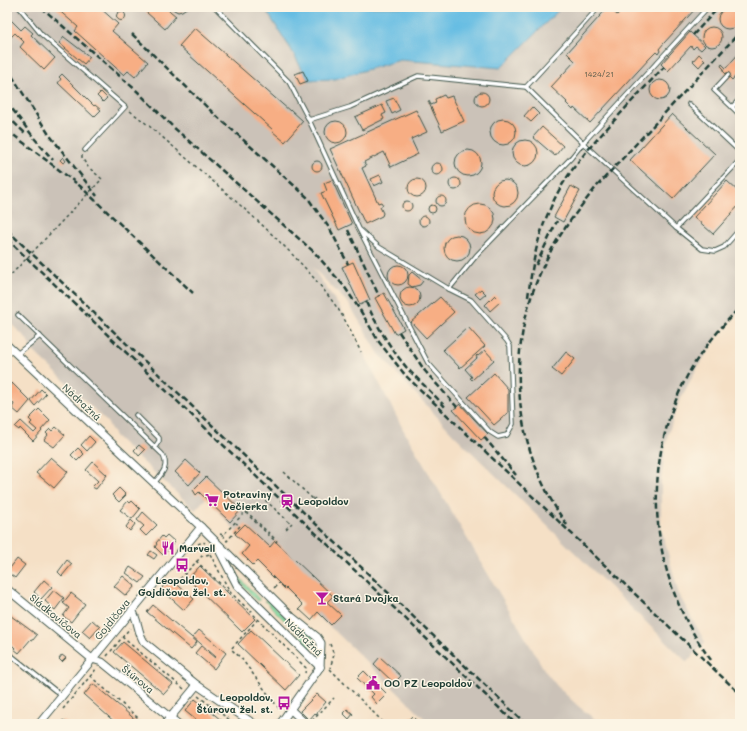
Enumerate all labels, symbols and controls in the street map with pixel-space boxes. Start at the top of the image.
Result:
house number: 1424/21 [584,69,614,79]
street label: Nádražná [59,380,105,424]
place label: Potraviny Večierka [223,487,272,513]
supermarket icon: Potraviny Večierka [204,492,220,508]
station icon: Leopoldov [279,493,295,509]
place label: Leopoldov [298,494,349,508]
restaurant icon: Marvell [160,540,176,556]
place label: Marvell [179,541,216,555]
bus stop icon: Leopoldov, Gojdičova žel. st. [174,557,190,573]
place label: Leopoldov, Gojdičova žel. st. [138,573,226,599]
bar icon: Stará Dvojka [314,590,330,606]
street label: Sládkovičova [27,591,85,641]
place label: Stará Dvojka [333,591,399,605]
street label: Gojdičova [91,595,133,643]
street label: Nádražná [282,615,326,659]
street label: Štúrova [119,662,157,696]
public building icon: OO PZ Leopoldov [365,675,381,691]
place label: OO PZ Leopoldov [384,676,473,690]
place label: Leopoldov, Štúrova žel. st. [197,690,273,716]
bus stop icon: Leopoldov, Štúrova žel. st. [276,695,292,711]

